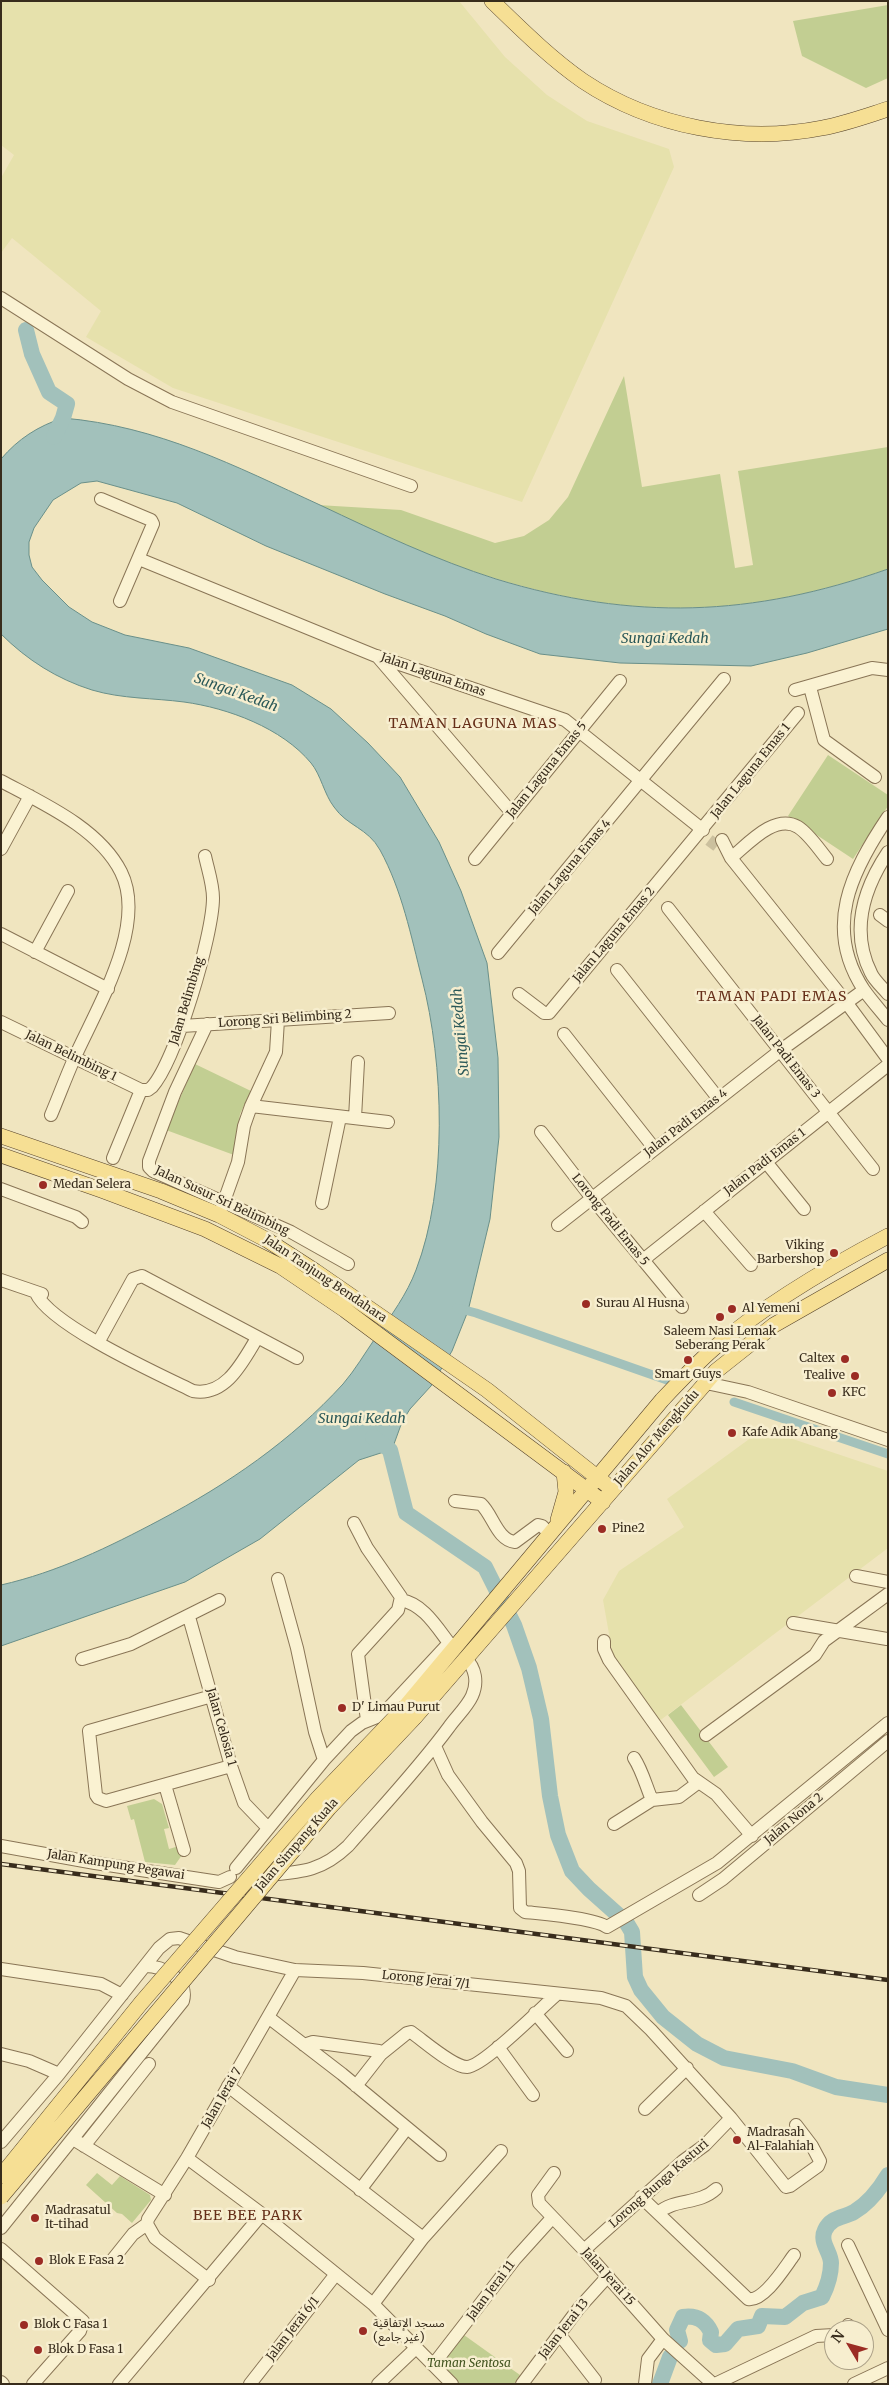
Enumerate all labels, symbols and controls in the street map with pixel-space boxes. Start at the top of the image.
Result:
water label: Sungai Kedah [621,631,709,647]
street label: Jalan Laguna Emas [379,650,487,700]
water label: Sungai Kedah [192,670,280,716]
district label: TAMAN LAGUNA MAS [386,716,560,732]
street label: Jalan Laguna Emas 5 [504,719,590,821]
street label: Jalan Laguna Emas 1 [708,721,794,821]
street label: Jalan Laguna Emas 4 [526,816,614,918]
street label: Jalan Laguna Emas 2 [570,885,658,985]
street label: Jalan Belimbing [167,955,207,1047]
water label: Sungai Kedah [449,988,473,1076]
district label: TAMAN PADI EMAS [695,989,849,1005]
street label: Lorong Sri Belimbing 2 [218,1007,352,1031]
street label: Jalan Padi Emas 3 [749,1013,823,1101]
street label: Jalan Belimbing 1 [23,1028,119,1084]
street label: Jalan Padi Emas 4 [641,1086,731,1160]
street label: Jalan Padi Emas 1 [721,1126,809,1198]
street label: Jalan Susur Sri Belimbing [152,1163,292,1239]
street label: Lorong Padi Emas 5 [568,1171,652,1269]
place label: Medan Selera [53,1178,131,1192]
marker: Medan Selera [37,1179,49,1191]
street label: Jalan Tanjung Bendahara [261,1232,389,1326]
place label: Viking Barbershop [757,1239,824,1267]
marker: Viking Barbershop [828,1247,840,1259]
place label: Surau Al Husna [596,1297,685,1311]
marker: Surau Al Husna [580,1298,592,1310]
place label: Al Yemeni [742,1302,800,1316]
marker: Al Yemeni [726,1303,738,1315]
marker: Saleem Nasi Lemak Seberang Perak [714,1311,726,1323]
place label: Saleem Nasi Lemak Seberang Perak [664,1325,776,1353]
place label: Caltex [799,1352,835,1366]
marker: Caltex [839,1353,851,1365]
marker: Smart Guys [682,1354,694,1366]
place label: Smart Guys [654,1368,722,1382]
place label: Tealive [804,1369,845,1383]
marker: Tealive [849,1370,861,1382]
place label: KFC [842,1386,866,1400]
street label: Jalan Alor Mengkudu [612,1387,702,1489]
marker: KFC [826,1387,838,1399]
water label: Sungai Kedah [318,1411,406,1427]
place label: Kafe Adik Abang [742,1426,838,1440]
marker: Kafe Adik Abang [726,1427,738,1439]
place label: Pine2 [612,1522,645,1536]
marker: Pine2 [596,1523,608,1535]
street label: Jalan Celosia 1 [203,1686,239,1768]
place label: D' Limau Purut [352,1701,440,1715]
marker: D' Limau Purut [336,1702,348,1714]
street label: Jalan Nona 2 [762,1790,826,1848]
street label: Jalan Simpang Kuala [253,1796,341,1894]
street label: Jalan Kampung Pegawai [46,1847,186,1883]
street label: Lorong Jerai 7/1 [381,1968,471,1992]
street label: Jalan Jerai 7 [199,2065,245,2131]
place label: Madrasah Al-Falahiah [747,2126,814,2154]
marker: Madrasah Al-Falahiah [731,2134,743,2146]
street label: Lorong Bunga Kasturi [606,2137,712,2231]
place label: Madrasatul It-tihad [45,2204,111,2232]
district label: BEE BEE PARK [191,2208,305,2224]
marker: Madrasatul It-tihad [29,2212,41,2224]
street label: Jalan Jerai 15 [578,2245,638,2309]
place label: Blok E Fasa 2 [49,2254,124,2268]
marker: Blok E Fasa 2 [33,2255,45,2267]
street label: Jalan Jerai 11 [464,2258,518,2324]
street label: Jalan Jerai 6/1 [264,2294,322,2364]
street label: Jalan Jerai 13 [536,2296,592,2362]
place label: مسجد الإتفاقية (غير جامع) [373,2317,445,2345]
place label: Blok C Fasa 1 [34,2318,108,2332]
marker: Blok C Fasa 1 [18,2319,30,2331]
north arrow [824,2320,874,2370]
marker: مسجد الإتفاقية (غير جامع) [357,2325,369,2337]
text: N [827,2327,848,2346]
place label: Blok D Fasa 1 [48,2343,123,2357]
marker: Blok D Fasa 1 [32,2344,44,2356]
park label: Taman Sentosa [427,2357,511,2371]

